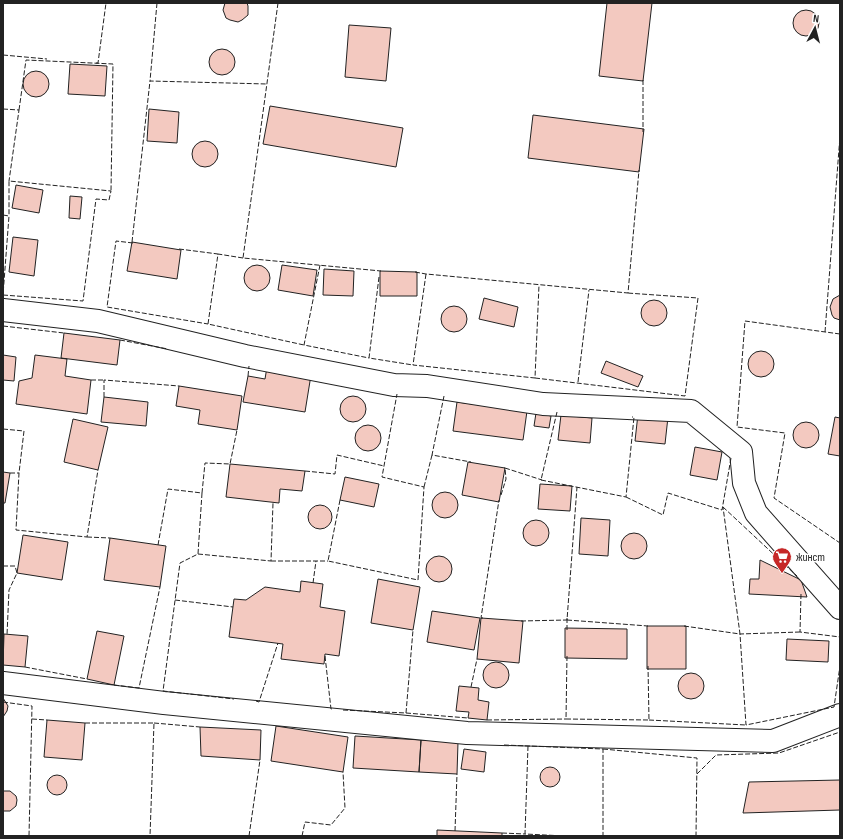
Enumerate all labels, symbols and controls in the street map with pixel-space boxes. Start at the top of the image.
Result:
north arrow [795,8,835,48]
text: N [812,12,820,25]
supermarket icon: жинст [771,546,793,574]
place label: жинст [796,550,825,565]

